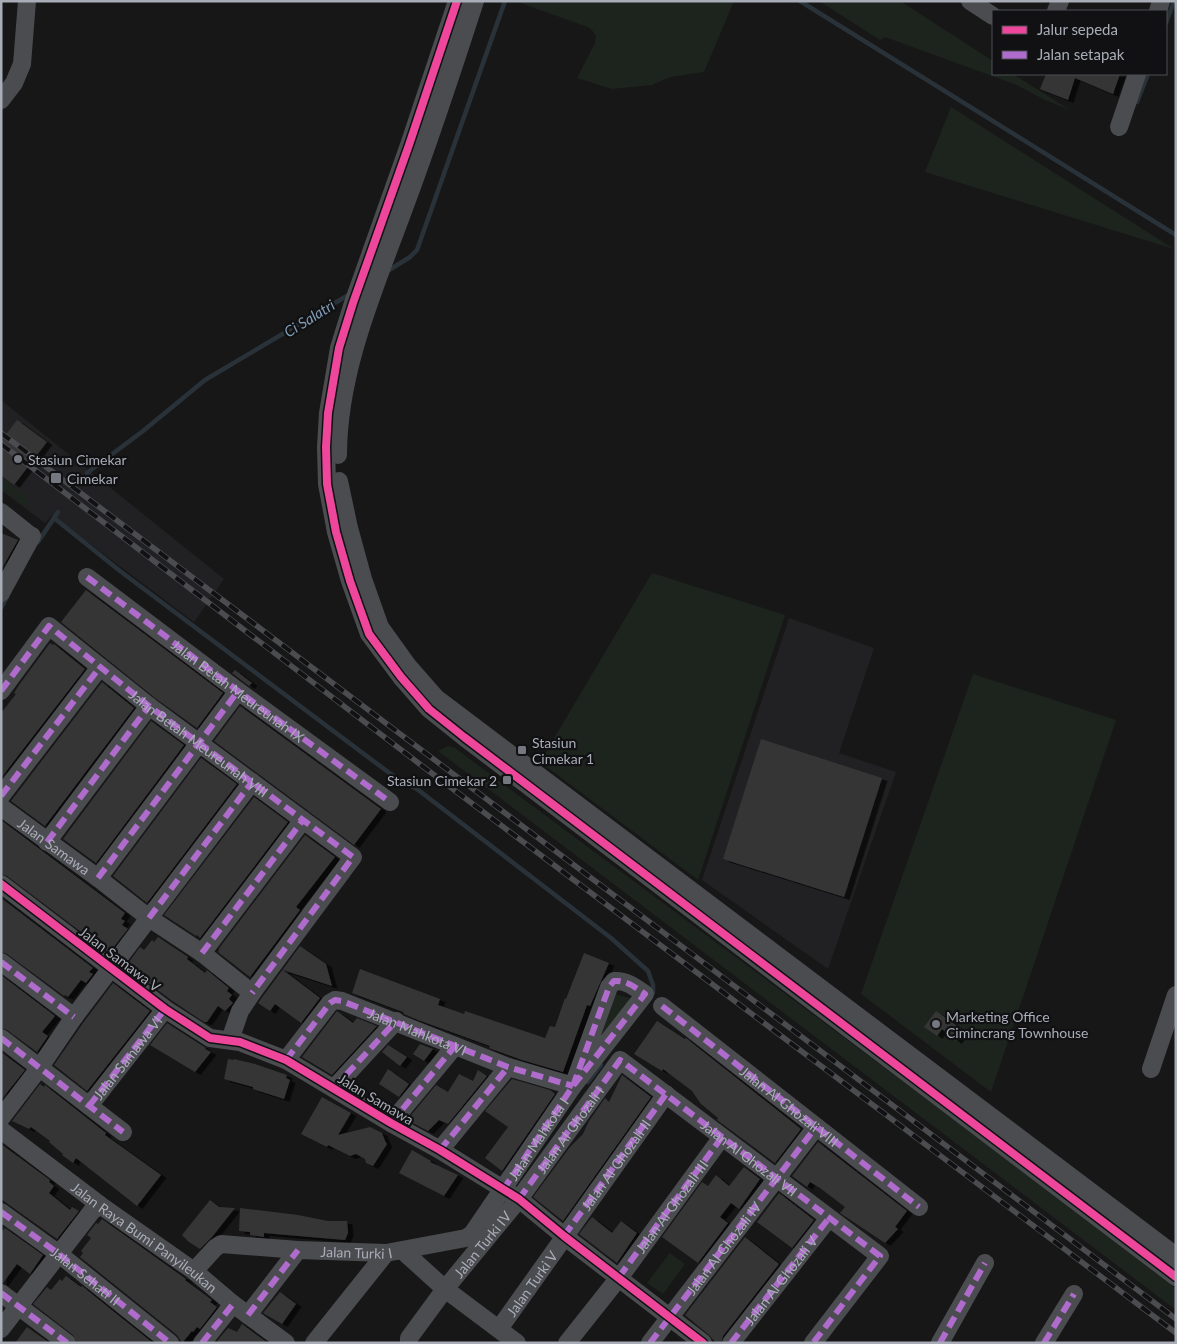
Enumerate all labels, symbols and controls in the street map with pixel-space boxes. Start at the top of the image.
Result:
legend [992,10,1167,75]
text: Jalur sepeda [1037,20,1118,38]
text: Jalan setapak [1037,45,1125,63]
water label: Ci Salatri [280,295,338,341]
place label: Stasiun Cimekar [28,451,127,468]
marker: Stasiun Cimekar [12,453,24,465]
place label: Cimekar [67,470,118,487]
marker: Cimekar [49,471,63,485]
street label: Jalan Betah Meureunah IX [168,636,308,745]
street label: Jalan Betah Meureunah VIII [126,685,272,800]
place label: Stasiun Cimekar 1 [532,734,594,767]
marker: Stasiun Cimekar 1 [516,744,528,756]
place label: Stasiun Cimekar 2 [387,772,497,789]
marker: Stasiun Cimekar 2 [501,774,513,786]
street label: Jalan Samawa [15,814,94,878]
street label: Jalan Samawa V [76,923,164,995]
street label: Jalan Mahkota VI [365,1004,469,1058]
place label: Marketing Office Cimincrang Townhouse [946,1008,1089,1041]
street label: Jalan Samawa VI [89,1012,165,1102]
marker: Marketing Office Cimincrang Townhouse [930,1018,942,1030]
street label: Jalan Al Ghozali VIII [737,1062,842,1150]
street label: Jalan Samawa [335,1070,417,1128]
street label: Jalan Al Ghozali I [532,1083,607,1176]
street label: Jalan Mahkota I [504,1094,571,1183]
street label: Jalan Al Ghozali II [577,1116,654,1213]
street label: Jalan Al Ghozali VII [698,1116,801,1199]
street label: Jalan Al Ghozali III [631,1156,711,1256]
street label: Jalan Raya Bumi Panyileukan [68,1178,221,1296]
street label: Jalan Al Ghozali IV [682,1197,765,1298]
street label: Jalan Turki IV [450,1207,515,1281]
street label: Jalan Al Ghozali V [740,1232,821,1328]
street label: Jalan Turki I [320,1242,394,1262]
street label: Jalan Sehati II [48,1243,124,1308]
street label: Jalan Turki V [502,1247,561,1320]

